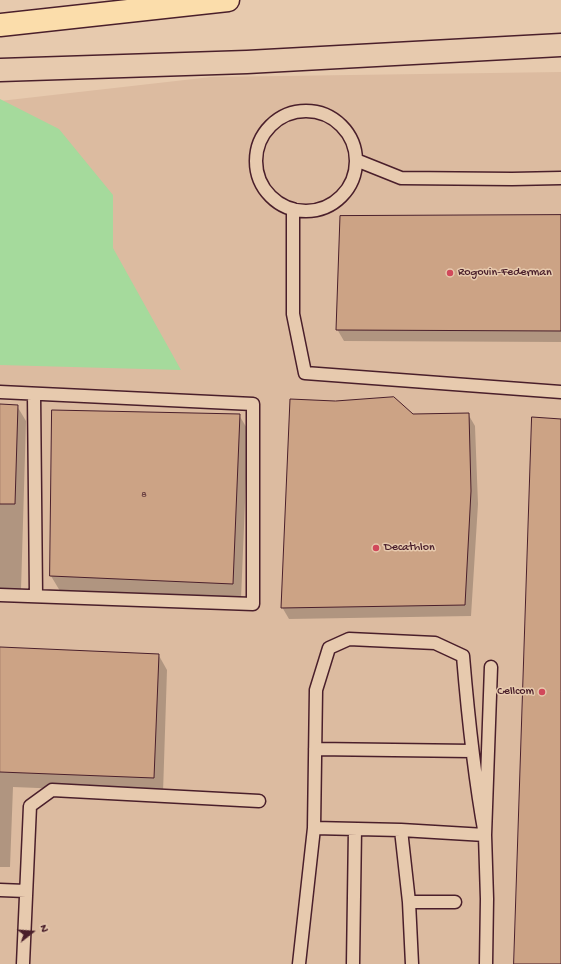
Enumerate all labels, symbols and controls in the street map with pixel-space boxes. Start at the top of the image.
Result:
place label: Rogovin-Federman [458,266,552,280]
marker: Rogovin-Federman [445,268,455,278]
house number: 8 [141,489,147,501]
place label: Decathlon [384,541,435,555]
marker: Decathlon [371,543,381,553]
place label: Cellcom [497,685,534,699]
marker: Cellcom [537,687,547,697]
north arrow [12,912,52,952]
text: N [37,923,50,934]

